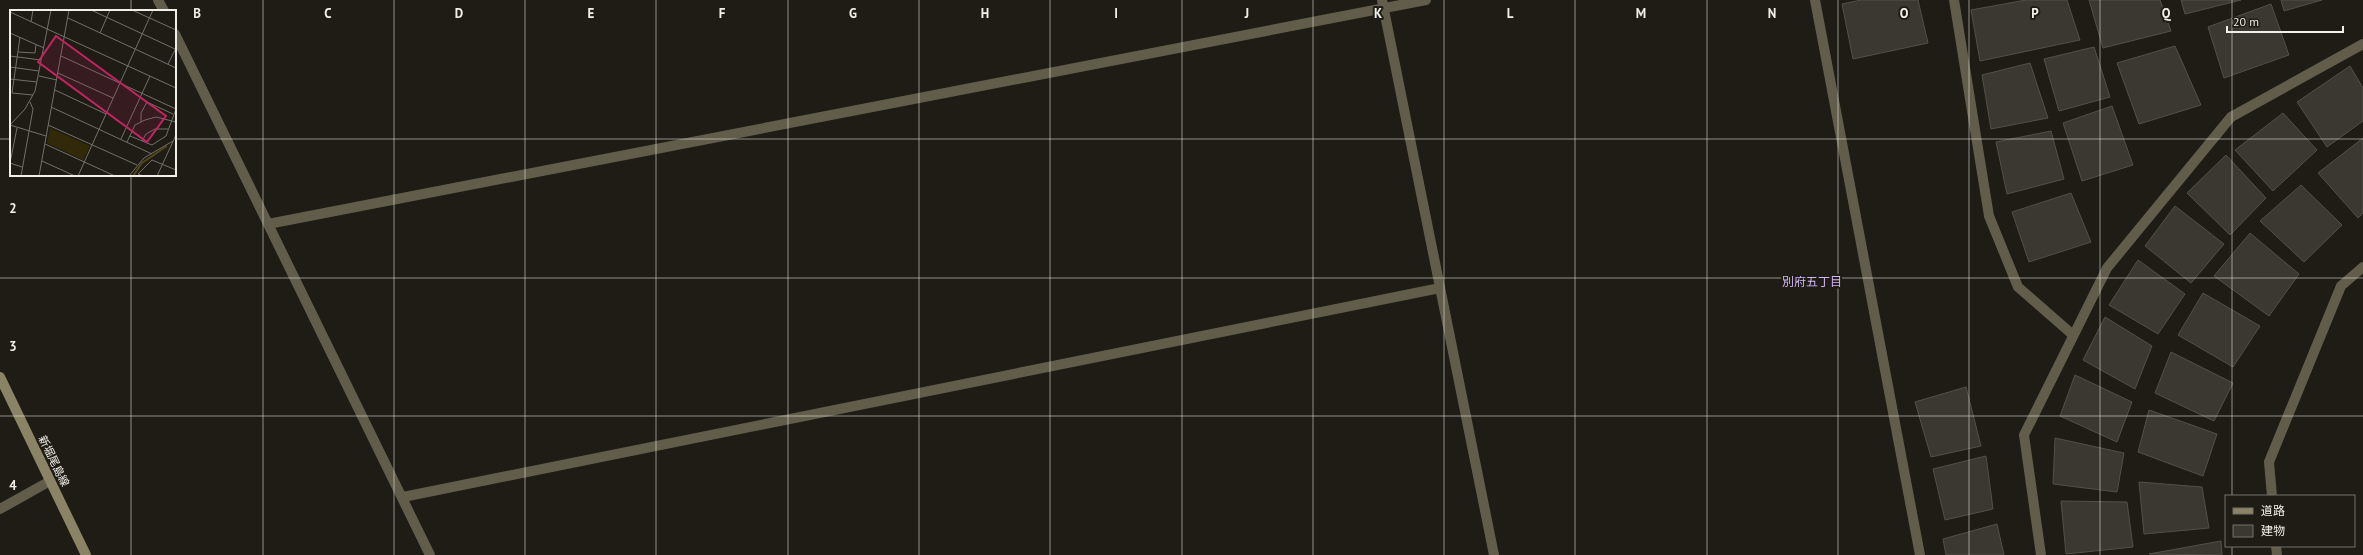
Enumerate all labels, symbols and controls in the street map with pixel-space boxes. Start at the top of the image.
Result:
text: B [193,5,201,22]
text: C [324,5,332,22]
text: D [455,5,463,22]
text: E [588,5,595,22]
text: F [719,5,726,22]
text: G [849,5,857,22]
text: H [981,5,989,22]
text: I [1114,5,1118,22]
text: J [1244,5,1249,22]
text: K [1374,5,1382,22]
text: L [1507,5,1514,22]
text: M [1636,5,1646,22]
text: N [1768,5,1776,22]
text: O [1900,5,1909,22]
text: P [2031,5,2039,22]
text: Q [2162,5,2172,22]
scale bar [2227,8,2343,34]
inset map [10,10,176,176]
text: 20 m [2233,14,2259,29]
text: 2 [9,200,17,217]
district label: 別府五丁目 [1782,274,1842,289]
text: 3 [9,338,17,355]
street label: 新堀尾島線 [36,433,72,489]
text: 4 [9,477,17,494]
legend [2225,495,2355,547]
text: 道路 [2261,503,2285,518]
text: 建物 [2261,523,2285,538]

